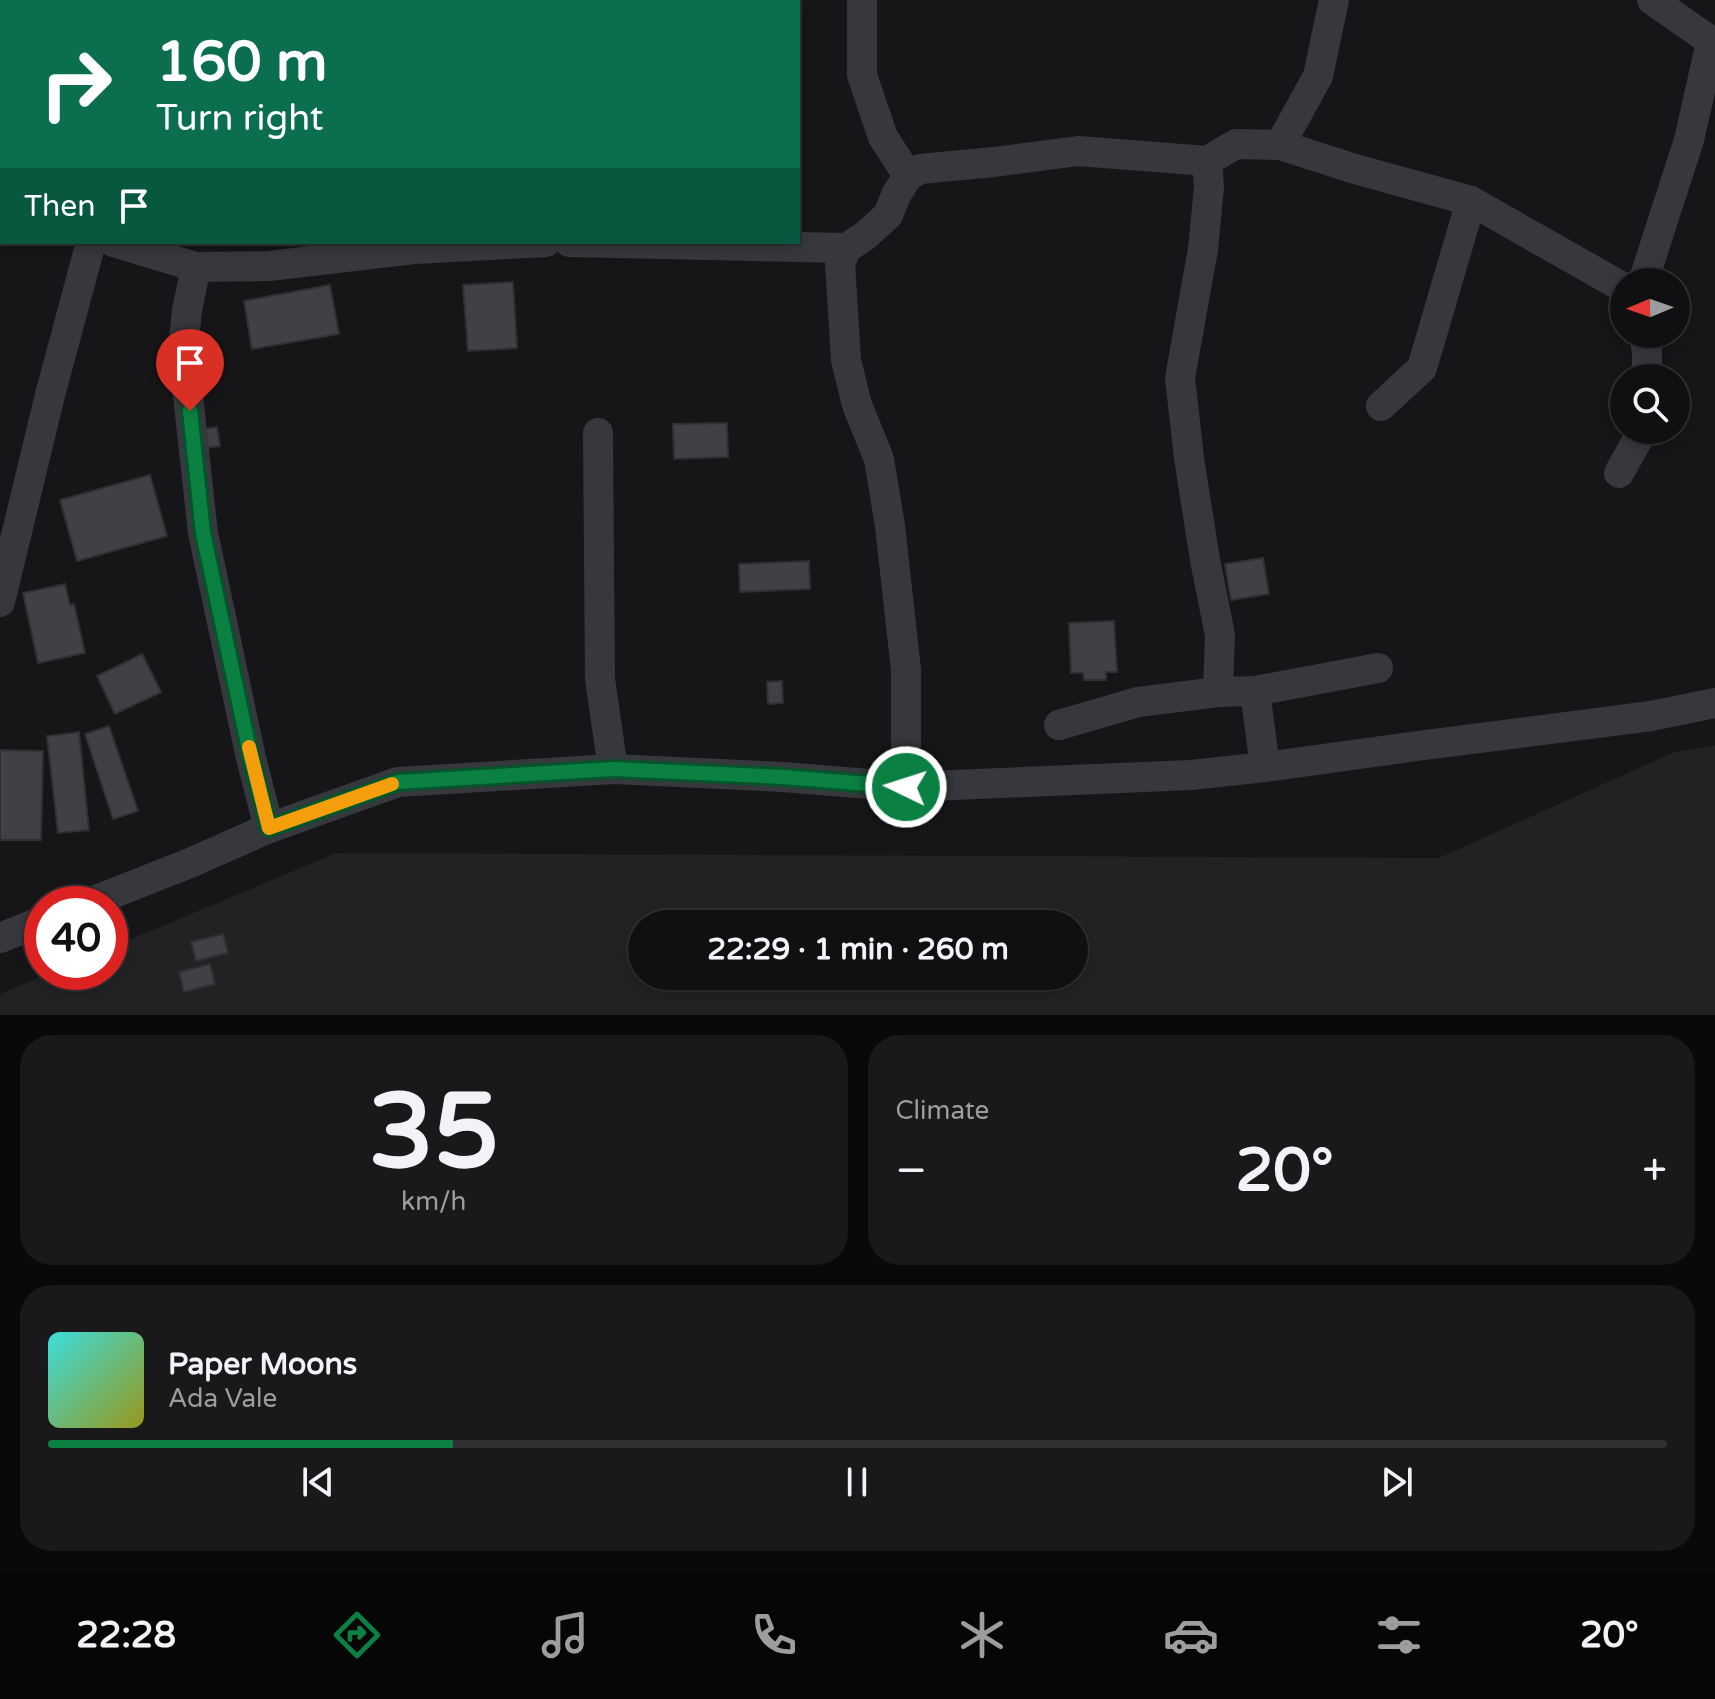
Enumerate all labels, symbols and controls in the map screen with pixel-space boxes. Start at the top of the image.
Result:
text: 160 m [156,29,327,96]
icon: right [24,32,128,136]
text: Turn right [156,97,323,140]
icon: arrive [112,184,156,228]
text: Then [24,188,96,225]
north arrow [1610,268,1690,348]
map controls [1610,268,1690,444]
pin [156,329,224,411]
icon: arrive [168,341,212,385]
button: search [1610,364,1690,444]
position arrow [864,745,948,829]
speed limit sign: 40 [24,886,128,990]
text: 22:29 · 1 min · 260 m [707,931,1009,968]
text: 35 [368,1071,499,1196]
text: Climate [896,1095,989,1126]
text: 20° [1236,1135,1334,1207]
text: − [896,1145,927,1198]
text: + [1642,1145,1667,1198]
text: km/h [401,1186,466,1217]
text: Paper Moons [168,1346,357,1383]
text: Ada Vale [168,1383,277,1414]
icon: previous [296,1460,340,1504]
icon: pause [835,1460,879,1504]
icon: next [1375,1460,1419,1504]
icon: directions [329,1607,385,1663]
icon: music [537,1607,593,1663]
icon: phone [746,1607,802,1663]
icon: climate [954,1607,1010,1663]
icon: car [1163,1607,1219,1663]
icon: filters [1371,1607,1427,1663]
text: 22:28 [76,1614,176,1657]
text: 20° [1580,1614,1639,1657]

